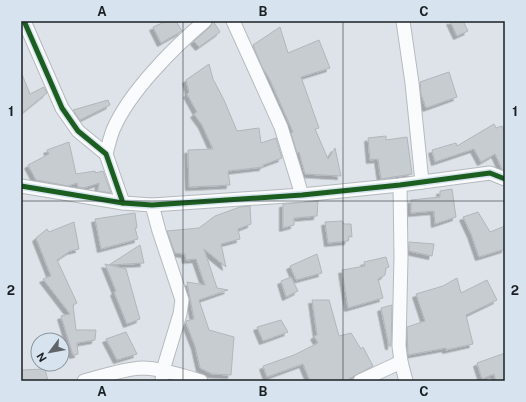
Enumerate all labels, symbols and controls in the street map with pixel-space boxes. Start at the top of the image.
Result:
text: A [97,4,107,19]
text: B [259,4,268,19]
text: C [419,4,429,19]
text: 1 [8,104,14,119]
text: 1 [512,104,518,119]
text: 2 [7,283,15,298]
text: 2 [511,283,519,298]
north arrow [30,332,70,372]
text: N [34,350,49,364]
text: A [97,384,107,399]
text: B [259,384,268,399]
text: C [419,384,429,399]

